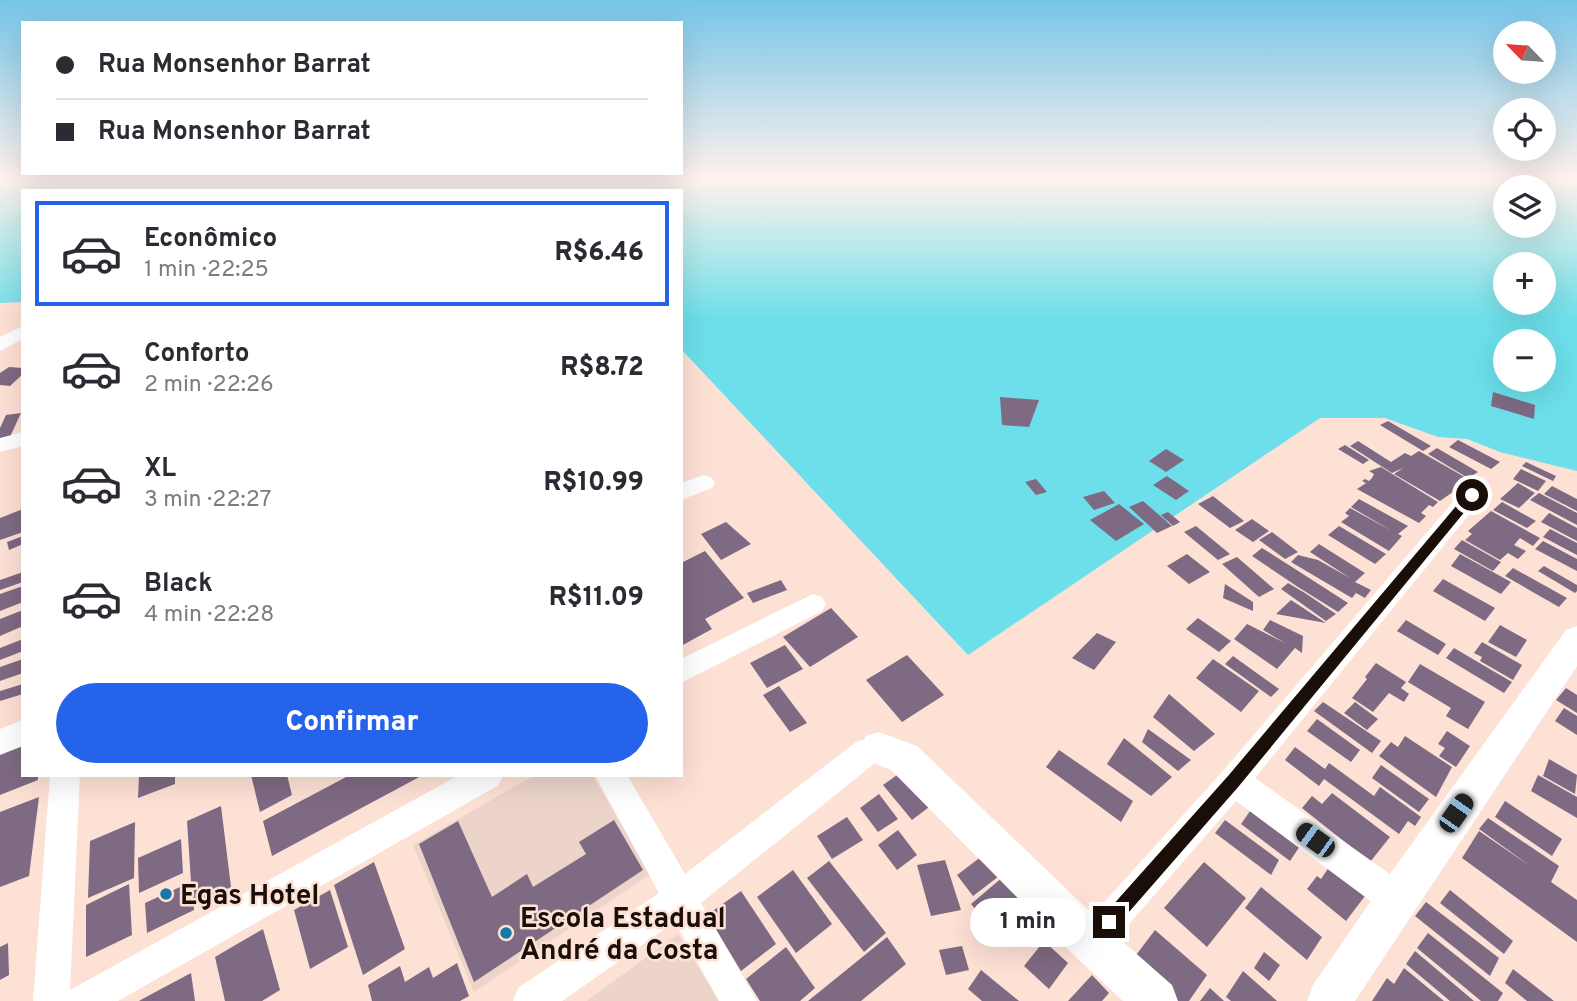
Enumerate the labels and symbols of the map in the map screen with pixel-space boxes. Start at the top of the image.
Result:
north arrow [1493,21,1556,84]
route start [1456,479,1488,511]
car [1436,790,1477,836]
car [1292,819,1339,861]
place label: Egas Hotel [180,879,319,915]
marker: Egas Hotel [158,886,174,902]
callout: 1 min [969,898,1084,946]
place label: Escola Estadual André da Costa [520,902,726,970]
route end [1093,906,1125,938]
marker: Escola Estadual André da Costa [498,925,514,941]

